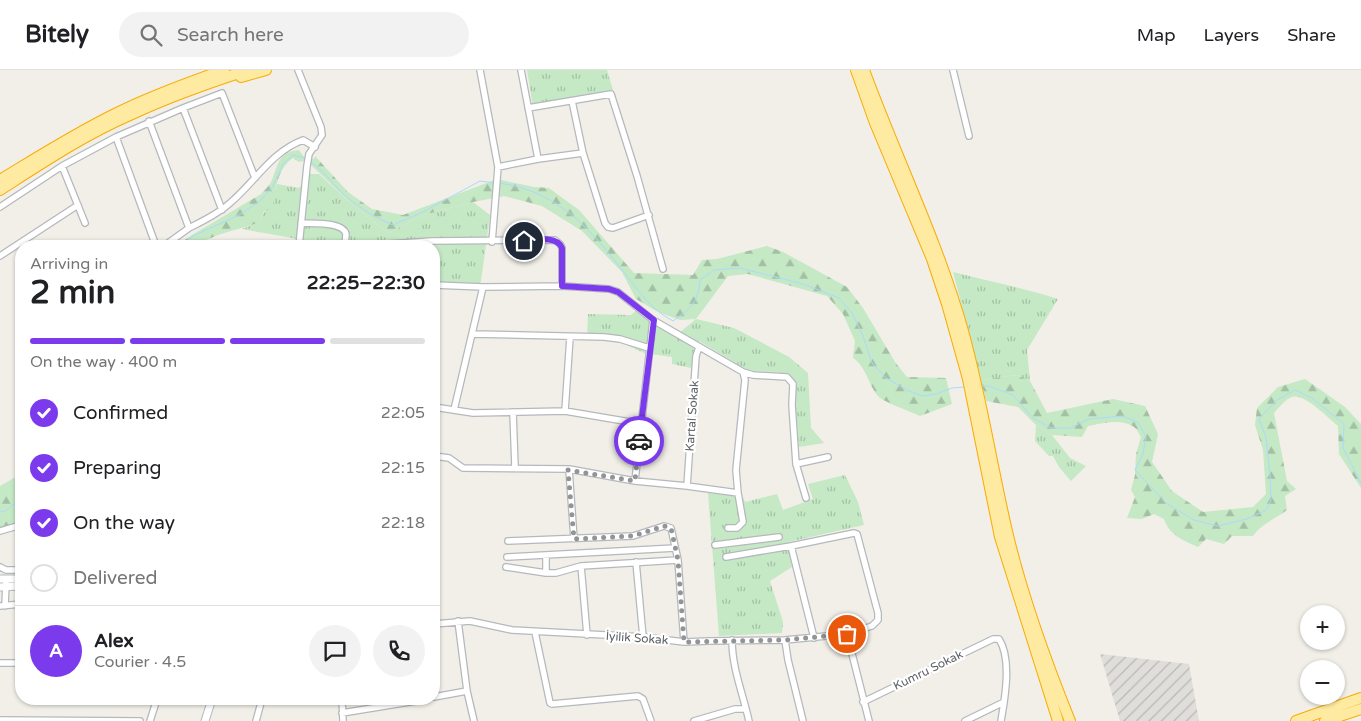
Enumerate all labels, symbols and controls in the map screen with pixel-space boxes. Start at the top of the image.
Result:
search box [119,12,469,57]
text: Bitely [25,20,89,49]
icon: search [137,21,165,49]
text: Search here [177,24,284,46]
text: Map [1137,24,1176,46]
text: Layers [1204,24,1259,46]
text: Share [1287,24,1336,46]
pin [503,220,545,262]
icon: home [510,227,538,255]
text: Arriving in [30,254,108,274]
text: 22:25–22:30 [307,272,425,294]
text: 2 min [30,274,115,312]
text: On the way · 400 m [30,352,177,372]
street label: Kartal Sokak [683,380,701,452]
icon: check [30,399,58,427]
text: Confirmed [73,402,168,424]
text: 22:05 [381,403,425,423]
courier [614,416,664,466]
icon: car [625,427,653,455]
icon: check [30,454,58,482]
text: Preparing [73,457,162,479]
text: 22:15 [381,458,425,478]
icon: check [30,509,58,537]
text: On the way [73,512,175,534]
text: 22:18 [381,513,425,533]
text: Delivered [73,567,158,589]
map controls [1300,605,1345,705]
button: + [1300,605,1345,650]
pin [826,613,868,655]
icon: bag [833,620,861,648]
button: chat [309,625,361,677]
button: phone [373,625,425,677]
street label: İyilik Sokak [605,629,669,647]
text: Alex [94,630,134,652]
text: A [49,640,63,662]
street label: Kumru Sokak [891,647,966,693]
text: Courier · 4.5 [94,652,186,672]
button: − [1300,660,1345,705]

